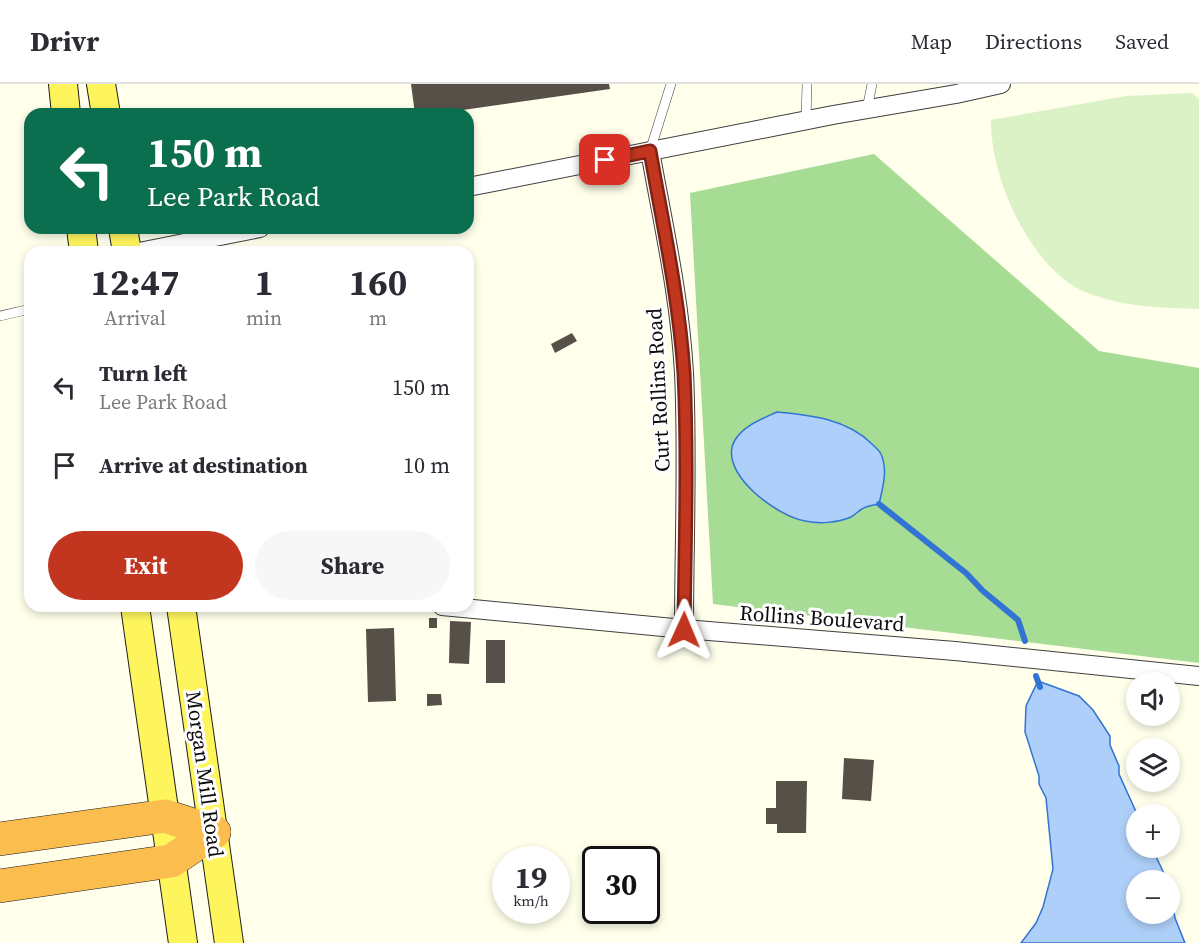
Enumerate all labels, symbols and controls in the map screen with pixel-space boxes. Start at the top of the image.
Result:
text: Drivr [30,22,99,60]
text: Map [911,27,952,56]
text: Directions [985,27,1082,56]
text: Saved [1115,27,1169,56]
text: 150 m [147,123,262,181]
icon: left [48,132,126,210]
pin [579,134,630,185]
icon: arrive [588,143,621,176]
text: Lee Park Road [147,178,320,215]
text: 12:47 [91,258,179,307]
text: 1 [254,258,274,307]
text: 160 [349,258,407,307]
text: Arrival [104,304,166,332]
text: min [246,304,282,332]
text: m [369,304,387,332]
street label: Curt Rollins Road [639,307,677,473]
text: Turn left [99,358,187,388]
icon: left [48,371,81,404]
text: 150 m [392,372,450,402]
text: Lee Park Road [99,388,227,416]
icon: arrive [48,449,81,482]
text: Arrive at destination [99,450,308,480]
text: 10 m [403,450,450,480]
button: Exit [48,531,243,600]
button: Share [255,531,450,600]
position arrow [652,598,716,662]
street label: Rollins Boulevard [739,598,906,638]
map controls [1126,672,1180,924]
button: sound [1126,672,1180,726]
street label: Morgan Mill Road [179,689,231,859]
button: layers [1126,738,1180,792]
button: + [1126,804,1180,858]
speed limit sign: 30 [582,846,660,924]
text: 19 [515,857,547,898]
button: − [1126,870,1180,924]
text: km/h [513,890,549,911]

